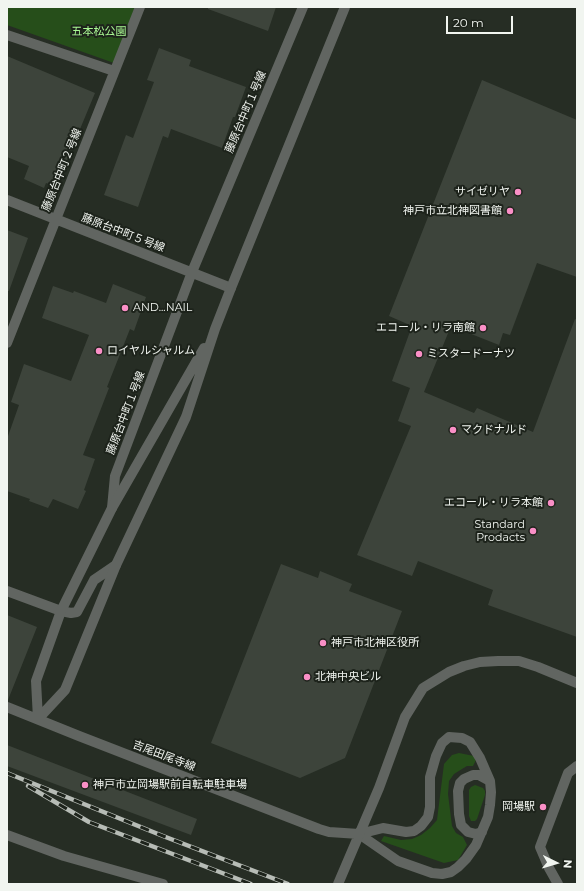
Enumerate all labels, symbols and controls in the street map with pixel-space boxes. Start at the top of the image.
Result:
scale bar [448,8,515,34]
text: 20 m [453,15,484,30]
park label: 五本松公園 [72,25,126,39]
street label: 藤原台中町１号線 [223,69,269,155]
street label: 藤原台中町２号線 [39,127,85,213]
place label: サイゼリヤ [455,185,510,199]
marker: サイゼリヤ [513,187,523,197]
place label: 神戸市立北神図書館 [403,204,502,218]
marker: 神戸市立北神図書館 [505,206,515,216]
street label: 藤原台中町５号線 [80,211,166,255]
place label: AND...NAIL [133,301,192,315]
marker: AND...NAIL [120,303,130,313]
place label: エコール・リラ南館 [376,321,475,335]
marker: エコール・リラ南館 [478,323,488,333]
place label: ロイヤルシャルム [107,344,195,358]
marker: ロイヤルシャルム [94,346,104,356]
place label: ミスタードーナツ [427,347,515,361]
marker: ミスタードーナツ [414,349,424,359]
street label: 藤原台中町１号線 [104,370,148,456]
place label: マクドナルド [461,423,527,437]
marker: マクドナルド [448,425,458,435]
place label: エコール・リラ本館 [444,496,543,510]
marker: エコール・リラ本館 [546,498,556,508]
place label: Standard Prodacts [474,518,525,544]
marker: Standard Prodacts [528,526,538,536]
place label: 神戸市北神区役所 [331,636,419,650]
marker: 神戸市北神区役所 [318,638,328,648]
place label: 北神中央ビル [315,670,381,684]
marker: 北神中央ビル [302,672,312,682]
street label: 吉尾田尾寺線 [131,738,197,774]
place label: 神戸市立岡場駅前自転車駐車場 [93,778,247,792]
marker: 神戸市立岡場駅前自転車駐車場 [80,780,90,790]
place label: 岡場駅 [502,800,535,814]
marker: 岡場駅 [538,802,548,812]
north arrow [536,843,576,883]
text: N [561,859,575,869]

